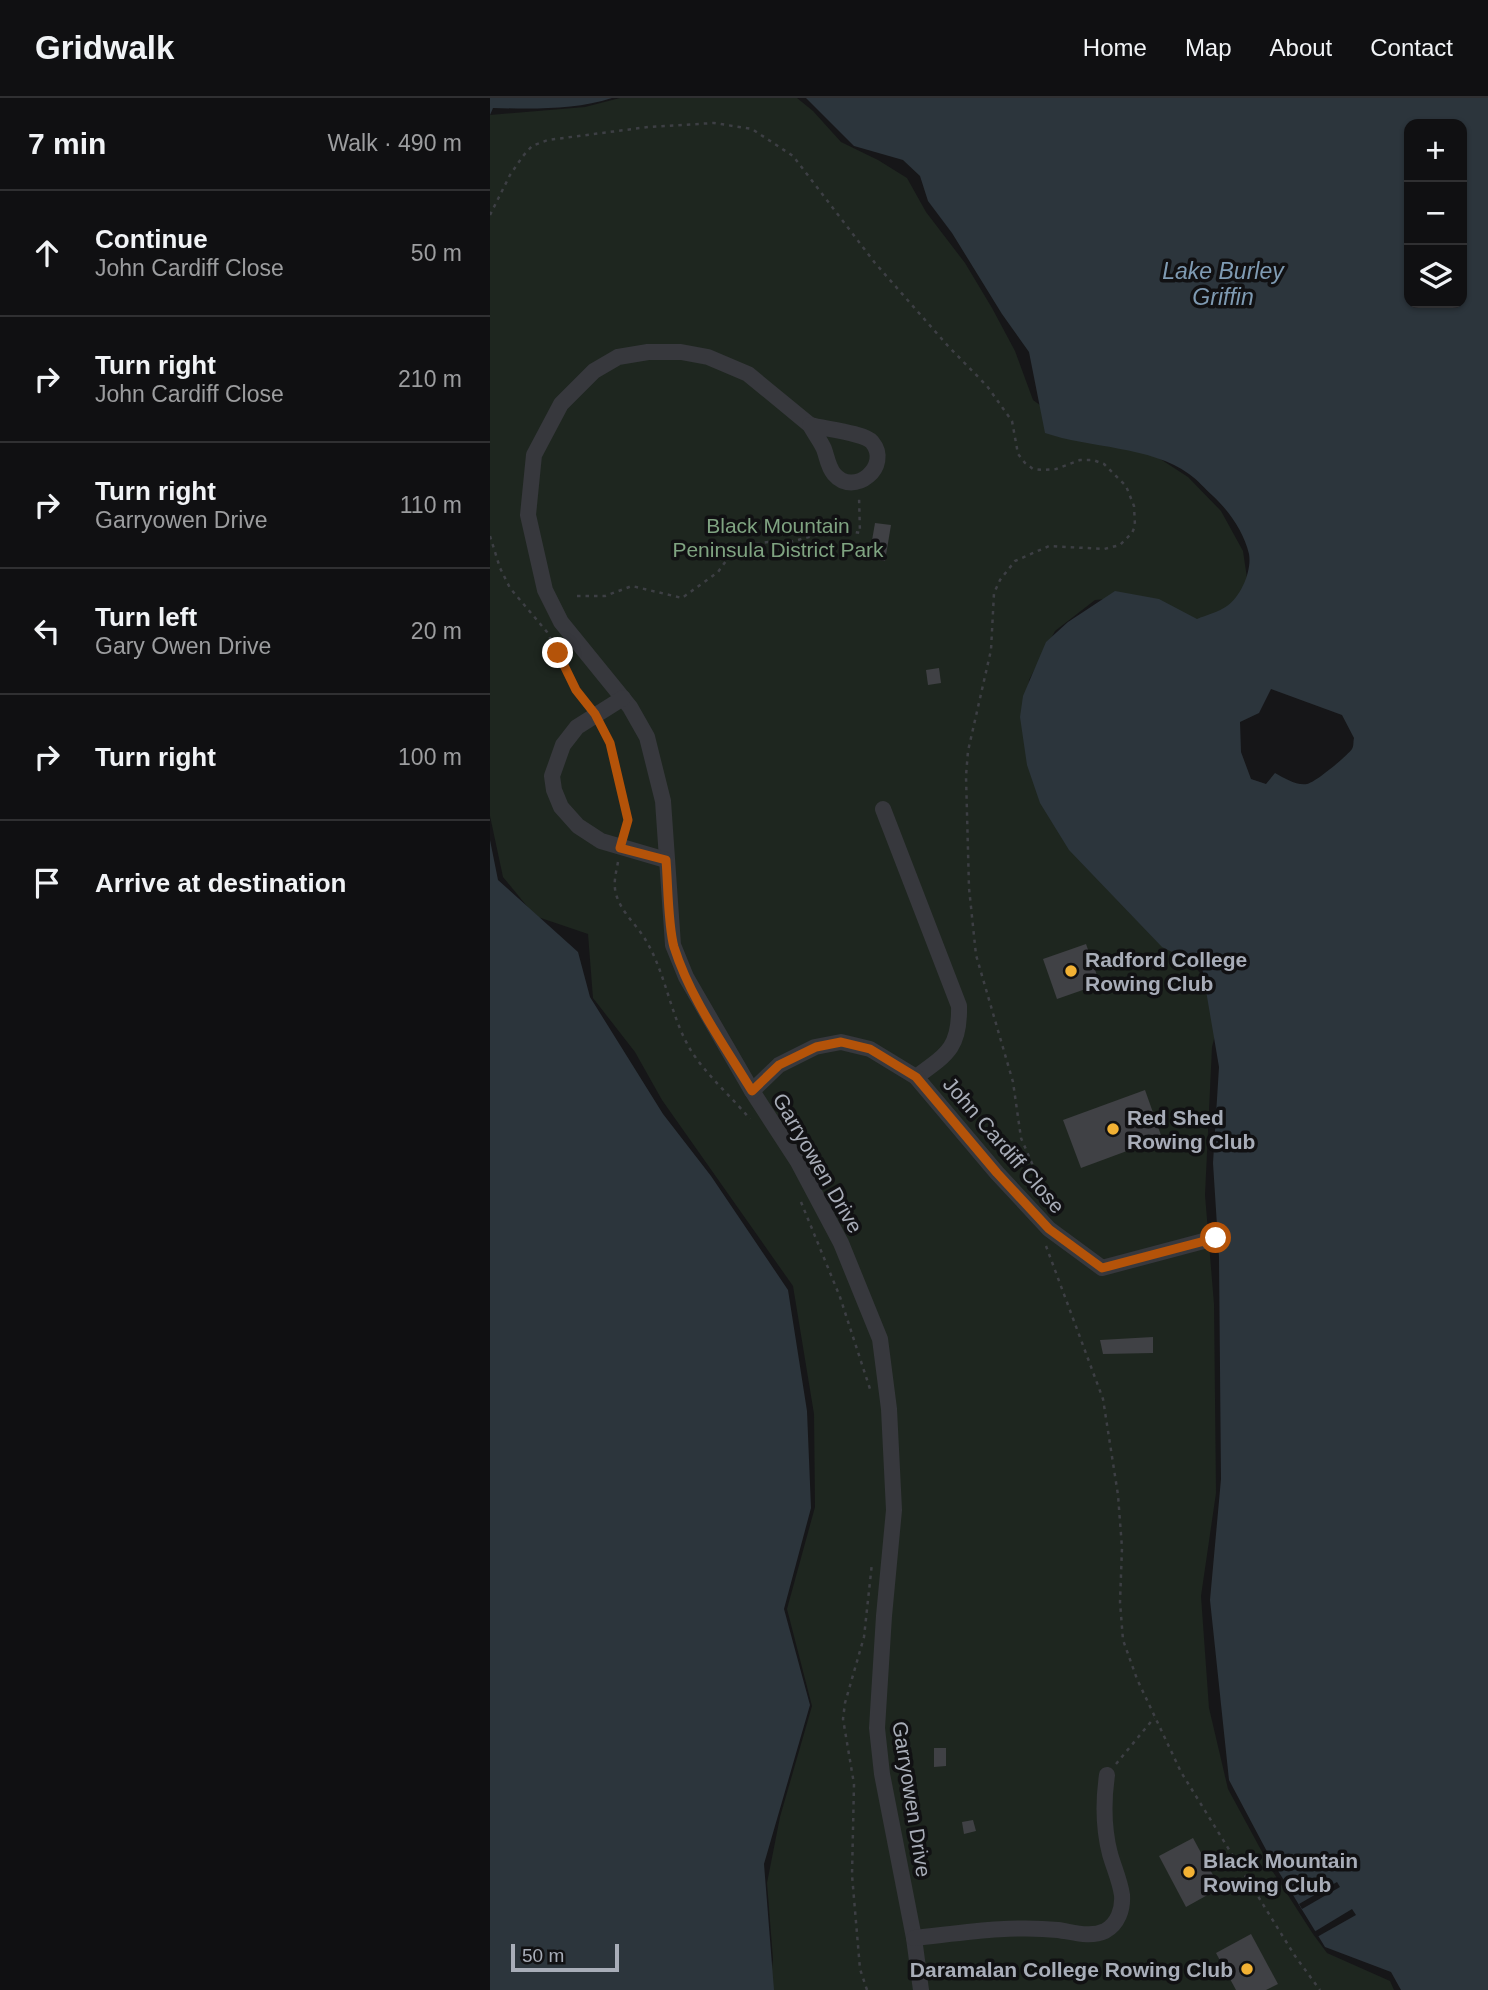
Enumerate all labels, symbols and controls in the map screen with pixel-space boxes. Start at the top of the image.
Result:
text: Gridwalk [35,29,174,66]
text: Home [1083,34,1147,61]
text: Map [1185,34,1232,61]
text: About [1270,34,1332,61]
text: Contact [1370,34,1453,61]
map controls [1404,119,1467,308]
button: + [1404,119,1467,182]
text: 7 min [28,127,106,160]
text: Walk · 490 m [327,130,462,156]
button: − [1404,182,1467,245]
text: Continue [95,224,208,254]
icon: ahead [28,234,66,272]
text: 50 m [411,240,462,266]
button: layers [1404,245,1467,308]
text: John Cardiff Close [95,255,284,281]
water label: Lake Burley Griffin [1162,258,1285,310]
text: Turn right [95,350,216,380]
icon: right [28,360,66,398]
text: 210 m [398,366,462,392]
text: John Cardiff Close [95,381,284,407]
text: Turn right [95,476,216,506]
icon: right [28,486,66,524]
text: 110 m [400,492,462,518]
text: Garryowen Drive [95,507,268,533]
park label: Black Mountain Peninsula District Park [672,514,884,561]
text: Turn left [95,602,197,632]
icon: left [28,612,66,650]
text: 20 m [411,618,462,644]
text: Gary Owen Drive [95,633,271,659]
route end [542,637,573,668]
icon: right [28,738,66,776]
text: Turn right [95,742,216,772]
text: 100 m [398,744,462,770]
icon: arrive [28,864,66,902]
text: Arrive at destination [95,868,346,898]
place label: Radford College Rowing Club [1085,948,1247,995]
marker: Radford College Rowing Club [1063,963,1079,979]
street label: John Cardiff Close [939,1072,1069,1218]
street label: Garryowen Drive [769,1089,867,1237]
place label: Red Shed Rowing Club [1127,1106,1255,1153]
marker: Red Shed Rowing Club [1105,1121,1121,1137]
route start [1200,1222,1231,1253]
street label: Garryowen Drive [888,1719,936,1879]
place label: Black Mountain Rowing Club [1203,1849,1358,1896]
marker: Black Mountain Rowing Club [1181,1864,1197,1880]
scale bar [511,1941,620,1973]
text: 50 m [522,1945,564,1966]
place label: Daramalan College Rowing Club [910,1958,1233,1981]
marker: Daramalan College Rowing Club [1239,1961,1255,1977]

